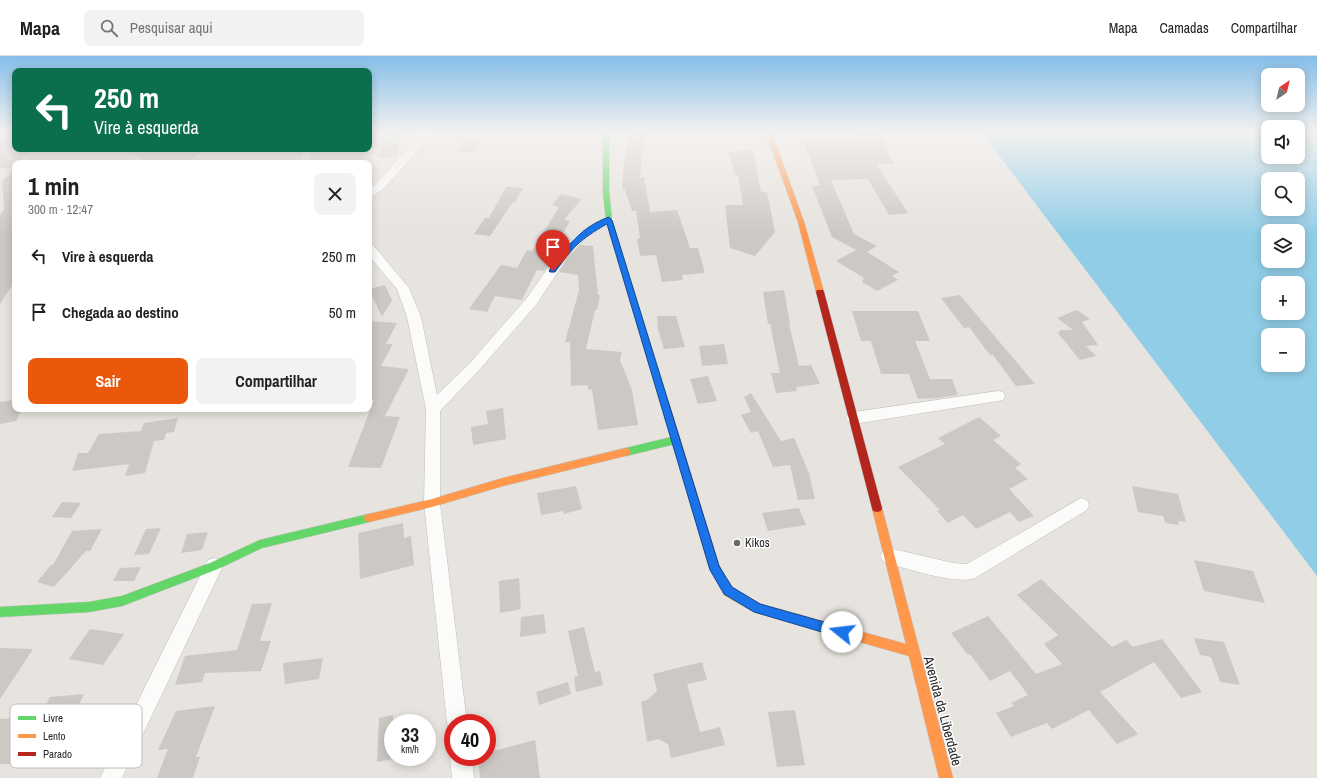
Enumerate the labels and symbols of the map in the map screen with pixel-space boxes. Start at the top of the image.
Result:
north arrow [1261,68,1305,112]
pin [536,230,570,271]
place label: Kikos [745,535,770,551]
marker: Kikos [732,538,742,548]
position arrow [821,611,863,653]
street label: Avenida da Liberdade [919,653,966,768]
legend [10,704,142,768]
text: Livre [43,711,63,725]
speed limit sign: 40 [444,714,496,766]
text: Lento [43,729,66,743]
text: Parado [43,747,72,761]

